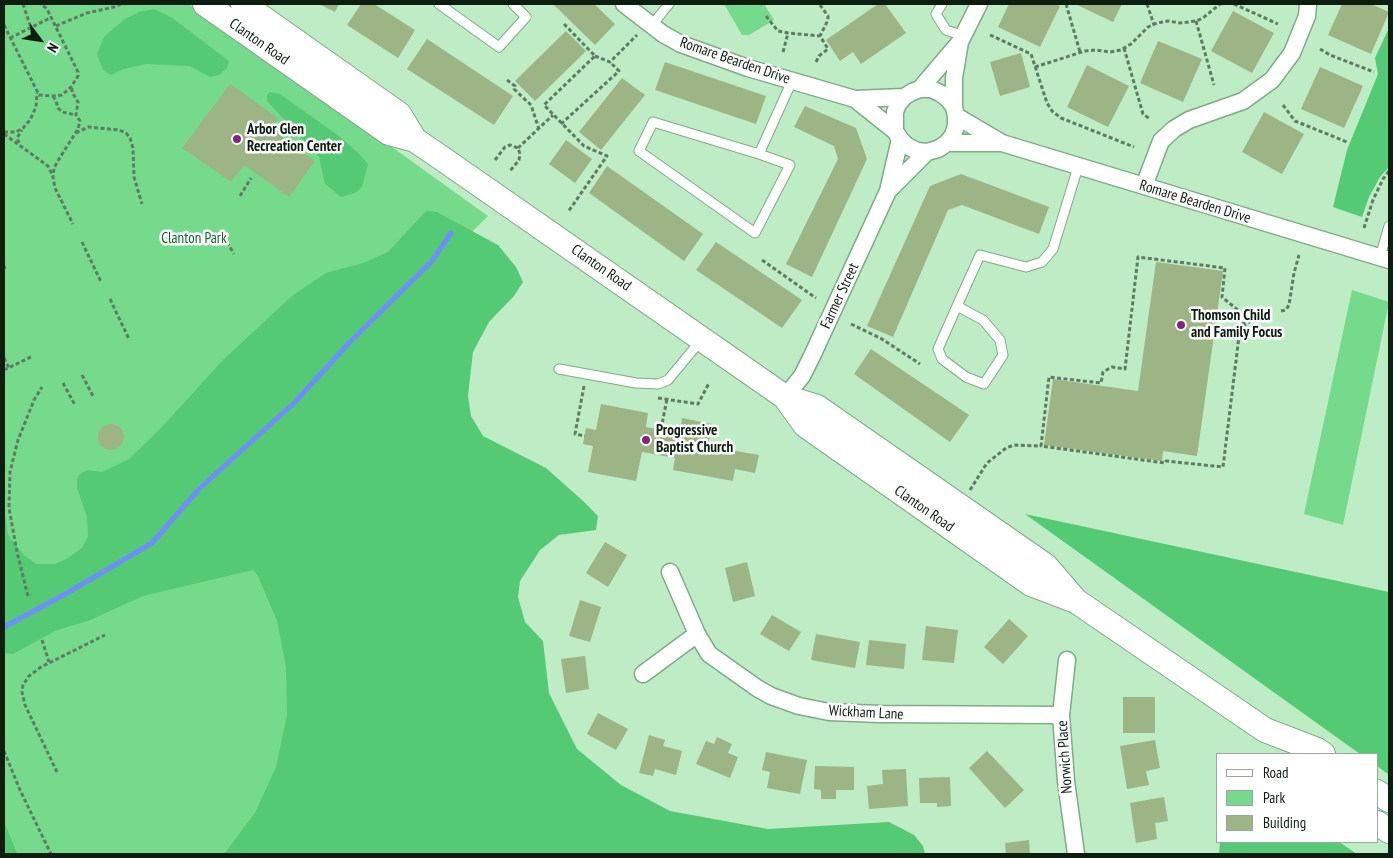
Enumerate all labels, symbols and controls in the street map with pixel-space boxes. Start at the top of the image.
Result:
north arrow [15,15,65,65]
street label: Clanton Road [226,15,292,69]
street label: Romare Bearden Drive [678,34,792,88]
text: N [43,40,63,56]
place label: Arbor Glen Recreation Center [247,121,342,156]
marker: Arbor Glen Recreation Center [231,133,243,145]
street label: Romare Bearden Drive [1137,177,1253,227]
park label: Clanton Park [161,230,227,248]
street label: Clanton Road [568,241,634,295]
street label: Farmer Street [817,260,863,332]
place label: Thomson Child and Family Focus [1191,307,1282,342]
marker: Thomson Child and Family Focus [1175,319,1187,331]
place label: Progressive Baptist Church [656,422,733,457]
marker: Progressive Baptist Church [640,434,652,446]
street label: Clanton Road [891,482,957,536]
street label: Wickham Lane [828,702,904,724]
street label: Norwich Place [1053,720,1077,794]
legend [1216,753,1378,843]
text: Road [1263,763,1289,782]
text: Park [1263,788,1285,807]
text: Building [1263,813,1306,832]

